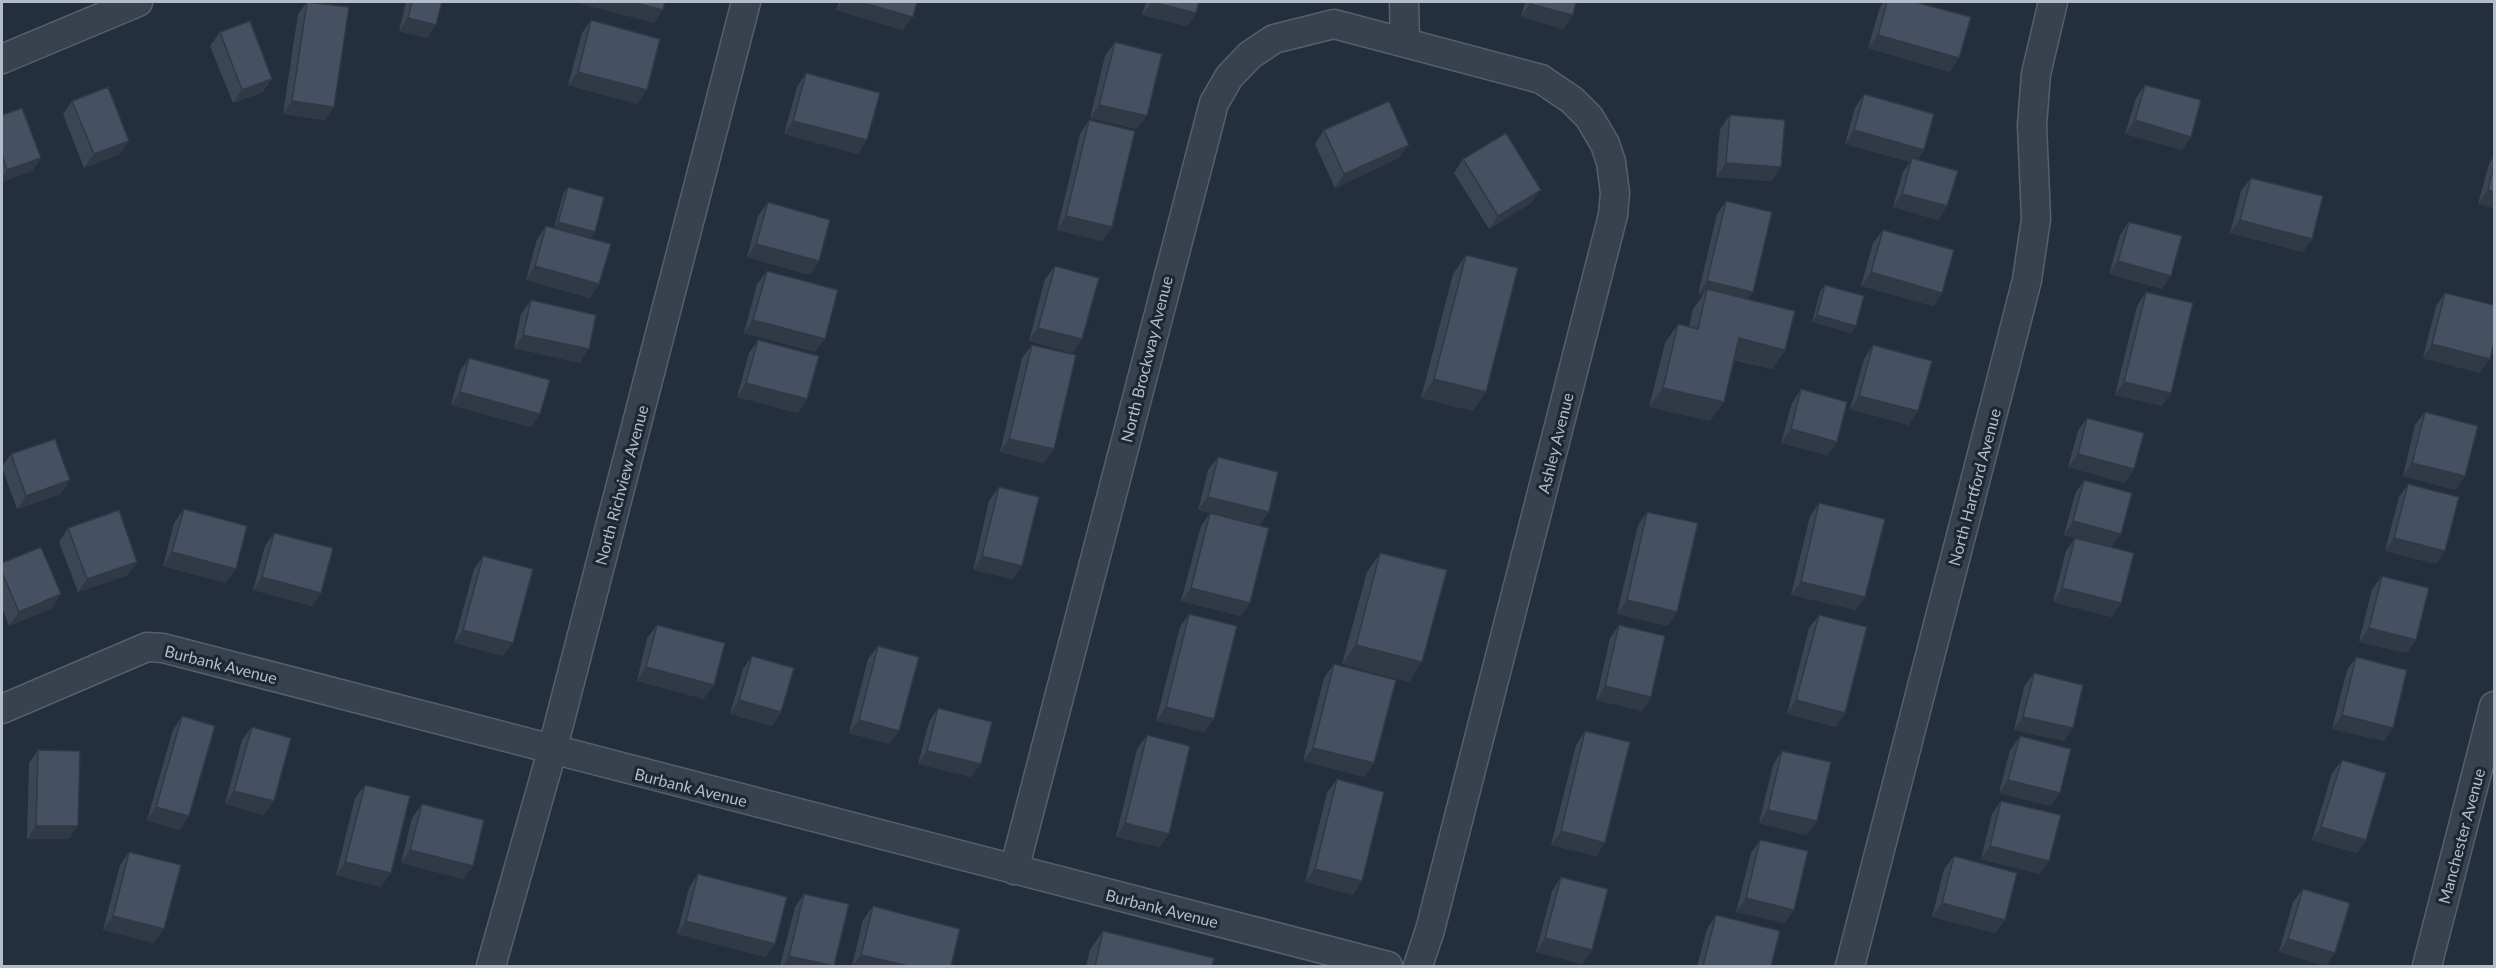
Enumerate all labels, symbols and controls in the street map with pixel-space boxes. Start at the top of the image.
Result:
street label: North Brockway Avenue [1116,274,1176,444]
street label: Ashley Avenue [1533,391,1577,495]
street label: North Richview Avenue [590,403,652,567]
street label: North Hartford Avenue [1944,406,2004,568]
street label: Burbank Avenue [163,641,279,687]
street label: Burbank Avenue [633,764,749,810]
street label: Manchester Avenue [2434,766,2488,906]
street label: Burbank Avenue [1104,885,1220,931]

